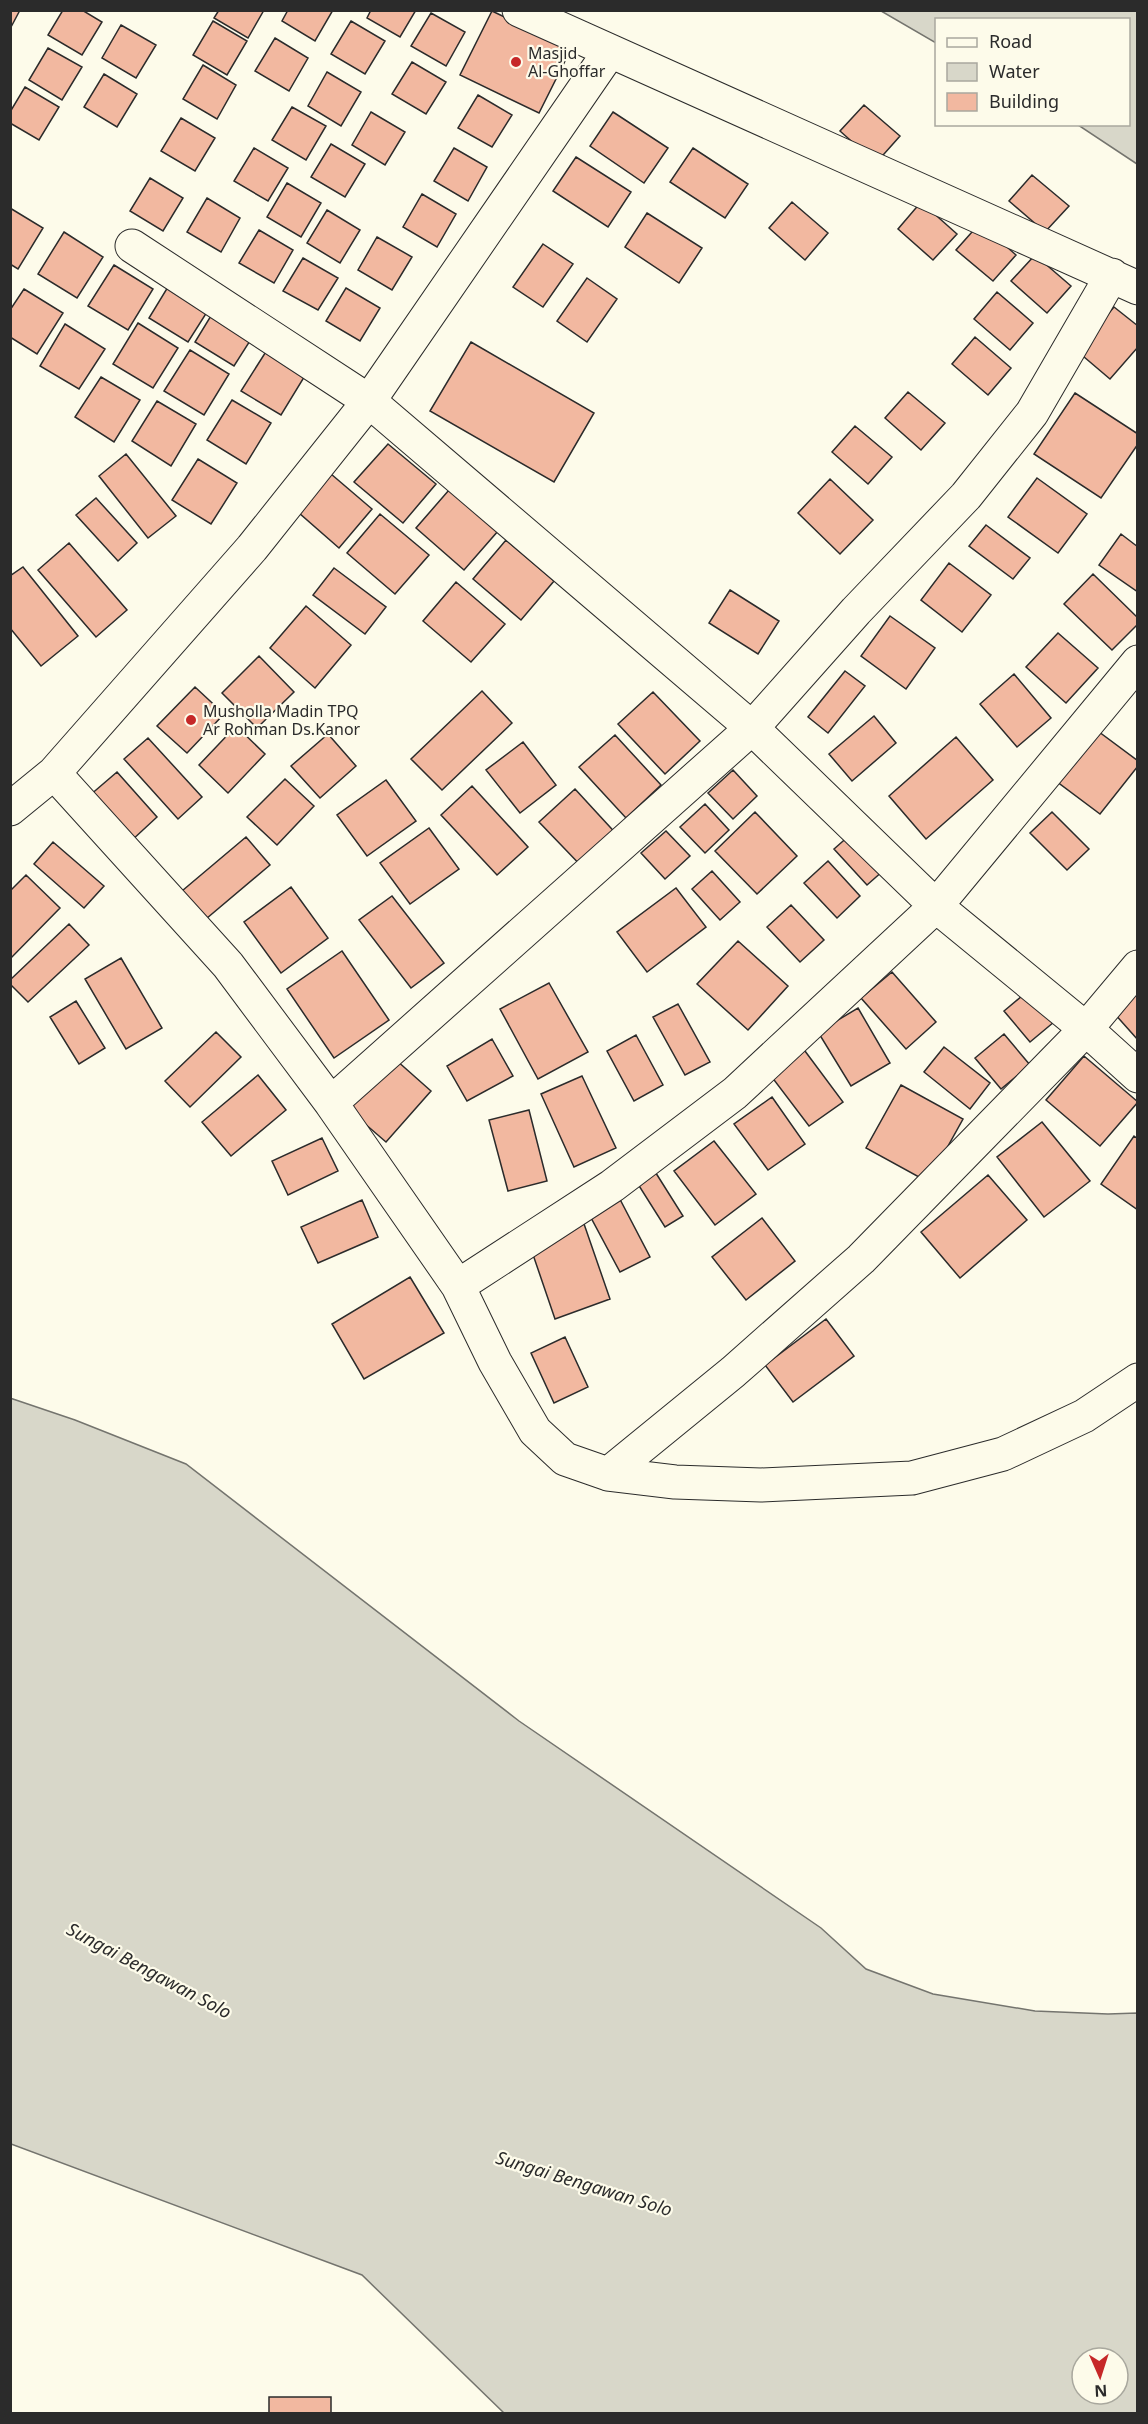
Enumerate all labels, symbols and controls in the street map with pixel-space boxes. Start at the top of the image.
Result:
legend [935,18,1130,126]
text: Road [989,29,1032,53]
place label: Masjid Al-Ghoffar [528,42,606,82]
marker: Masjid Al-Ghoffar [509,55,523,69]
text: Water [989,59,1040,83]
text: Building [989,89,1059,113]
place label: Musholla Madin TPQ Ar Rohman Ds.Kanor [203,700,361,740]
marker: Musholla Madin TPQ Ar Rohman Ds.Kanor [184,713,198,727]
water label: Sungai Bengawan Solo [63,1917,236,2024]
water label: Sungai Bengawan Solo [493,2145,675,2221]
north arrow [1070,2346,1130,2406]
text: N [1094,2380,1108,2402]

